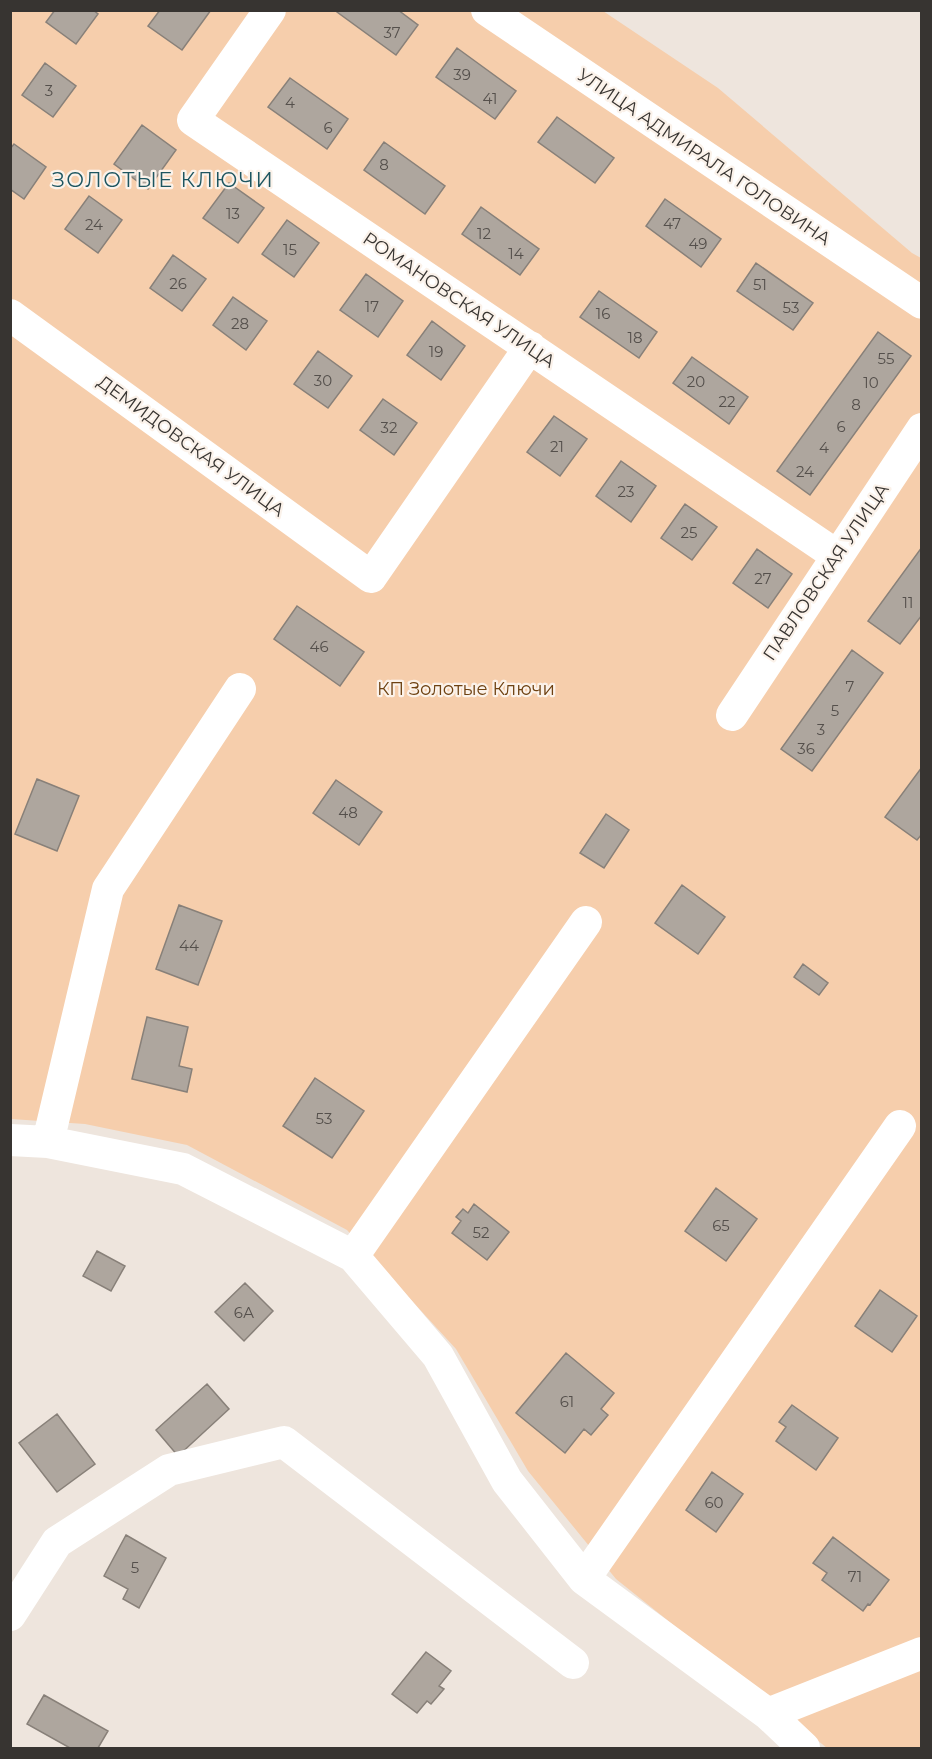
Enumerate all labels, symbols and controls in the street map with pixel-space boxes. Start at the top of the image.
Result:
house number: 37 [383,23,401,42]
street label: УЛИЦА АДМИРАЛА ГОЛОВИНА [573,64,835,251]
house number: 39 [453,65,471,84]
house number: 3 [45,81,53,100]
house number: 41 [483,89,497,108]
house number: 4 [285,93,295,112]
house number: 6 [323,118,333,137]
house number: 8 [379,155,389,174]
district label: ЗОЛОТЫЕ КЛЮЧИ [52,167,274,192]
house number: 13 [226,204,240,223]
house number: 47 [663,214,681,233]
house number: 24 [85,215,103,234]
house number: 12 [477,224,491,243]
street label: РОМАНОВСКАЯ УЛИЦА [359,227,560,373]
house number: 49 [689,234,707,253]
house number: 15 [283,240,297,259]
house number: 14 [508,244,524,263]
house number: 26 [169,274,187,293]
house number: 51 [753,275,767,294]
house number: 17 [365,297,379,316]
house number: 53 [783,298,799,317]
house number: 16 [596,304,610,323]
house number: 28 [231,314,249,333]
house number: 18 [628,328,643,347]
house number: 19 [429,342,443,361]
house number: 55 [878,349,894,368]
street label: ДЕМИДОВСКАЯ УЛИЦА [93,371,289,522]
house number: 30 [314,371,332,390]
house number: 20 [687,372,705,391]
house number: 10 [863,373,879,392]
house number: 22 [718,392,736,411]
house number: 8 [851,395,861,414]
house number: 6 [836,417,846,436]
house number: 32 [381,418,397,437]
house number: 21 [550,437,564,456]
house number: 4 [819,438,829,457]
house number: 24 [796,462,814,481]
street label: ПАВЛОВСКАЯ УЛИЦА [758,479,894,665]
house number: 23 [618,482,634,501]
house number: 25 [680,523,698,542]
house number: 27 [754,569,772,588]
house number: 11 [903,593,913,612]
house number: 46 [309,637,329,656]
house number: 7 [846,677,855,696]
park label: КП Золотые Ключи [377,678,555,700]
house number: 5 [831,701,839,720]
house number: 3 [817,720,825,739]
house number: 36 [797,739,815,758]
house number: 48 [338,803,358,822]
house number: 44 [179,936,199,955]
house number: 53 [316,1109,332,1128]
house number: 65 [712,1216,730,1235]
house number: 52 [473,1223,489,1242]
house number: 6А [234,1303,254,1322]
house number: 61 [560,1392,574,1411]
house number: 60 [704,1493,724,1512]
house number: 5 [131,1558,139,1577]
house number: 71 [848,1567,862,1586]

